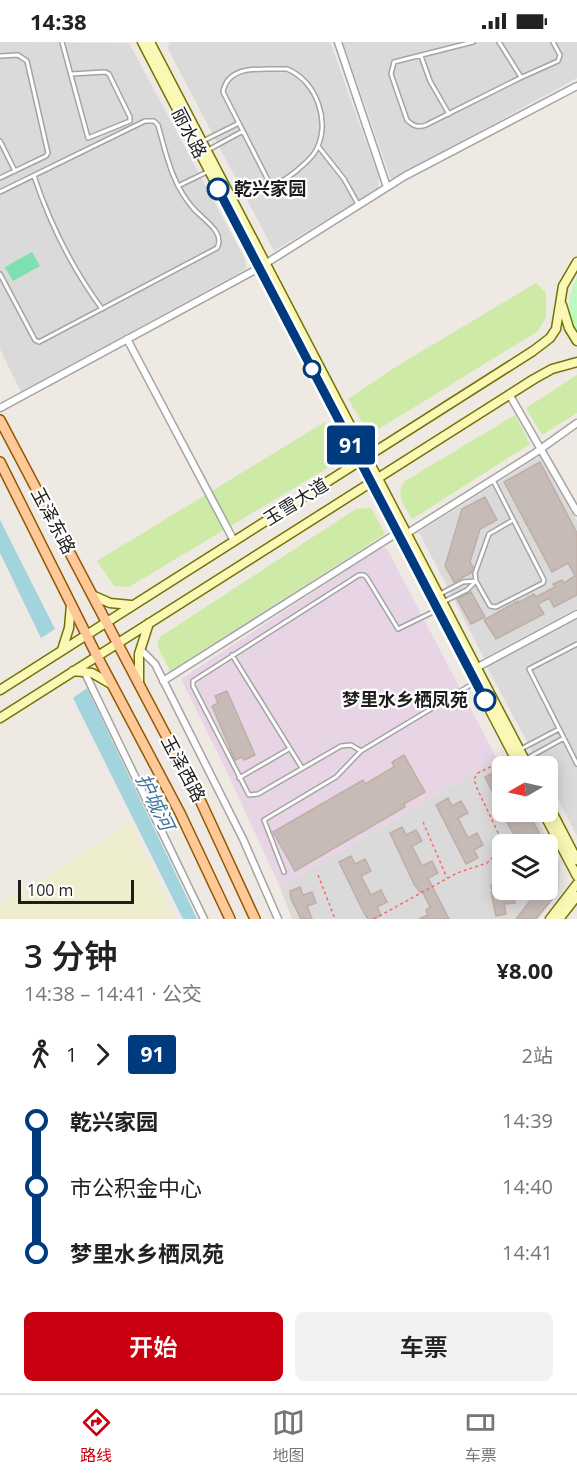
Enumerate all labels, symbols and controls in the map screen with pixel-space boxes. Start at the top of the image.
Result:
text: 14:38 [30,6,87,36]
street label: 丽水路 [167,103,213,162]
place label: 乾兴家园 [234,176,306,200]
marker: 乾兴家园 [207,178,229,200]
unlabelled marker [303,360,321,378]
line badge: 91 [324,426,378,464]
text: 91 [339,431,363,459]
street label: 玉雪大道 [259,472,332,530]
street label: 玉泽东路 [26,483,81,558]
place label: 梦里水乡栖凤苑 [342,687,468,711]
marker: 梦里水乡栖凤苑 [474,689,496,711]
street label: 玉泽西路 [156,731,211,806]
north arrow [492,756,558,822]
map controls [492,756,558,900]
water label: 护城河 [130,769,182,838]
button: layers [492,834,558,900]
scale bar [18,877,134,904]
text: 100 m [27,879,73,901]
text: 3 分钟 [24,933,117,978]
text: ¥8.00 [496,955,553,985]
text: 14:38 – 14:41 · 公交 [24,980,202,1007]
icon: walk [24,1038,57,1071]
icon: forward [86,1038,119,1071]
text: 91 [140,1040,164,1068]
text: 1 [66,1041,77,1068]
text: 2站 [522,1042,553,1069]
text: 乾兴家园 [70,1106,158,1136]
text: 14:39 [502,1107,553,1134]
text: 市公积金中心 [70,1172,202,1202]
text: 14:40 [502,1173,553,1200]
text: 梦里水乡栖凤苑 [70,1238,224,1268]
text: 14:41 [502,1239,553,1266]
button: 开始 [24,1312,283,1381]
button: 车票 [295,1312,553,1381]
tab: 路线 [80,1406,113,1466]
tab: 地图 [272,1406,305,1466]
tab: 车票 [464,1406,497,1466]

